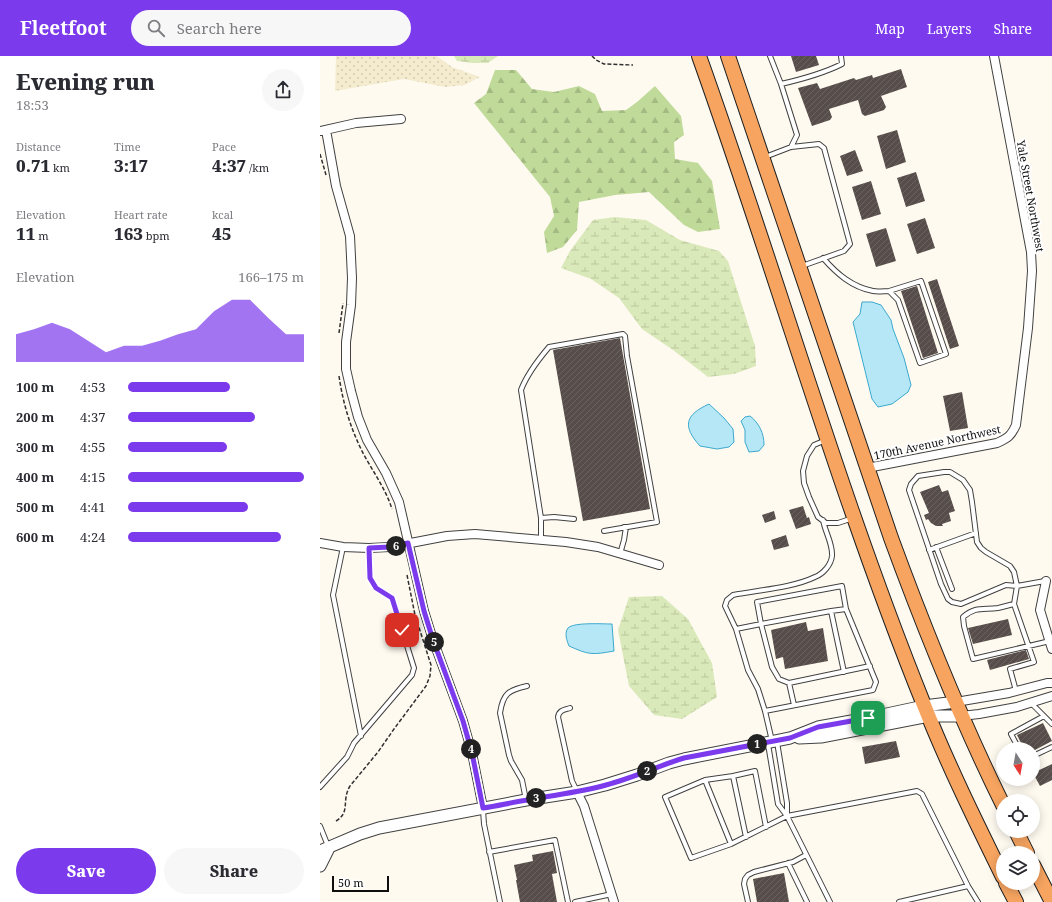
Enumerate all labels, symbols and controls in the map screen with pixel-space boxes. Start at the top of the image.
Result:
search box [131,10,411,46]
text: Fleetfoot [20,15,107,41]
icon: search [145,17,167,39]
text: Search here [177,18,262,38]
text: Map [875,19,905,38]
text: Layers [927,19,972,38]
text: Share [994,19,1032,38]
text: Evening run [16,66,155,96]
button: share [262,69,304,111]
text: 18:53 [16,96,49,114]
street label: Yale Street Northwest [1014,138,1048,253]
text: Distance [16,139,61,154]
text: Time [114,139,141,154]
text: Pace [212,139,236,154]
text: 0.71 [16,154,50,177]
text: 3:17 [114,154,148,177]
text: 4:37 [212,154,246,177]
text: km [50,160,70,175]
text: /km [246,160,269,175]
text: Elevation [16,207,66,222]
text: Heart rate [114,207,168,222]
text: kcal [212,207,233,222]
text: 11 [16,222,35,245]
text: 163 [114,222,143,245]
text: 45 [212,222,231,245]
text: m [35,228,49,243]
text: bpm [143,228,170,243]
text: Elevation [16,268,75,286]
text: 166–175 m [238,268,304,286]
text: 100 m [16,378,54,396]
text: 4:53 [80,378,106,396]
text: 200 m [16,408,54,426]
text: 4:37 [80,408,106,426]
street label: 170th Avenue Northwest [872,421,1002,463]
text: 300 m [16,438,54,456]
text: 4:55 [80,438,106,456]
text: 400 m [16,468,54,486]
text: 4:15 [80,468,106,486]
text: 500 m [16,498,54,516]
text: 4:41 [80,498,106,516]
text: 600 m [16,528,54,546]
text: 4:24 [80,528,106,546]
pin: 6 [386,536,406,556]
text: 6 [393,538,399,553]
pin [385,613,419,647]
icon: check [391,619,413,641]
pin: 5 [424,632,444,652]
text: 5 [431,634,437,649]
pin [851,701,885,735]
icon: arrive [857,707,879,729]
pin: 1 [747,734,767,754]
text: 1 [754,736,760,751]
pin: 4 [461,739,481,759]
text: 4 [468,741,474,756]
north arrow [996,742,1040,786]
map controls [996,742,1040,890]
pin: 2 [637,761,657,781]
text: 2 [644,763,650,778]
pin: 3 [526,788,546,808]
text: 3 [533,790,539,805]
button: locate [996,794,1040,838]
button: layers [996,846,1040,890]
button: Save [16,848,156,894]
button: Share [164,848,304,894]
scale bar [332,874,389,893]
text: 50 m [338,875,364,890]

